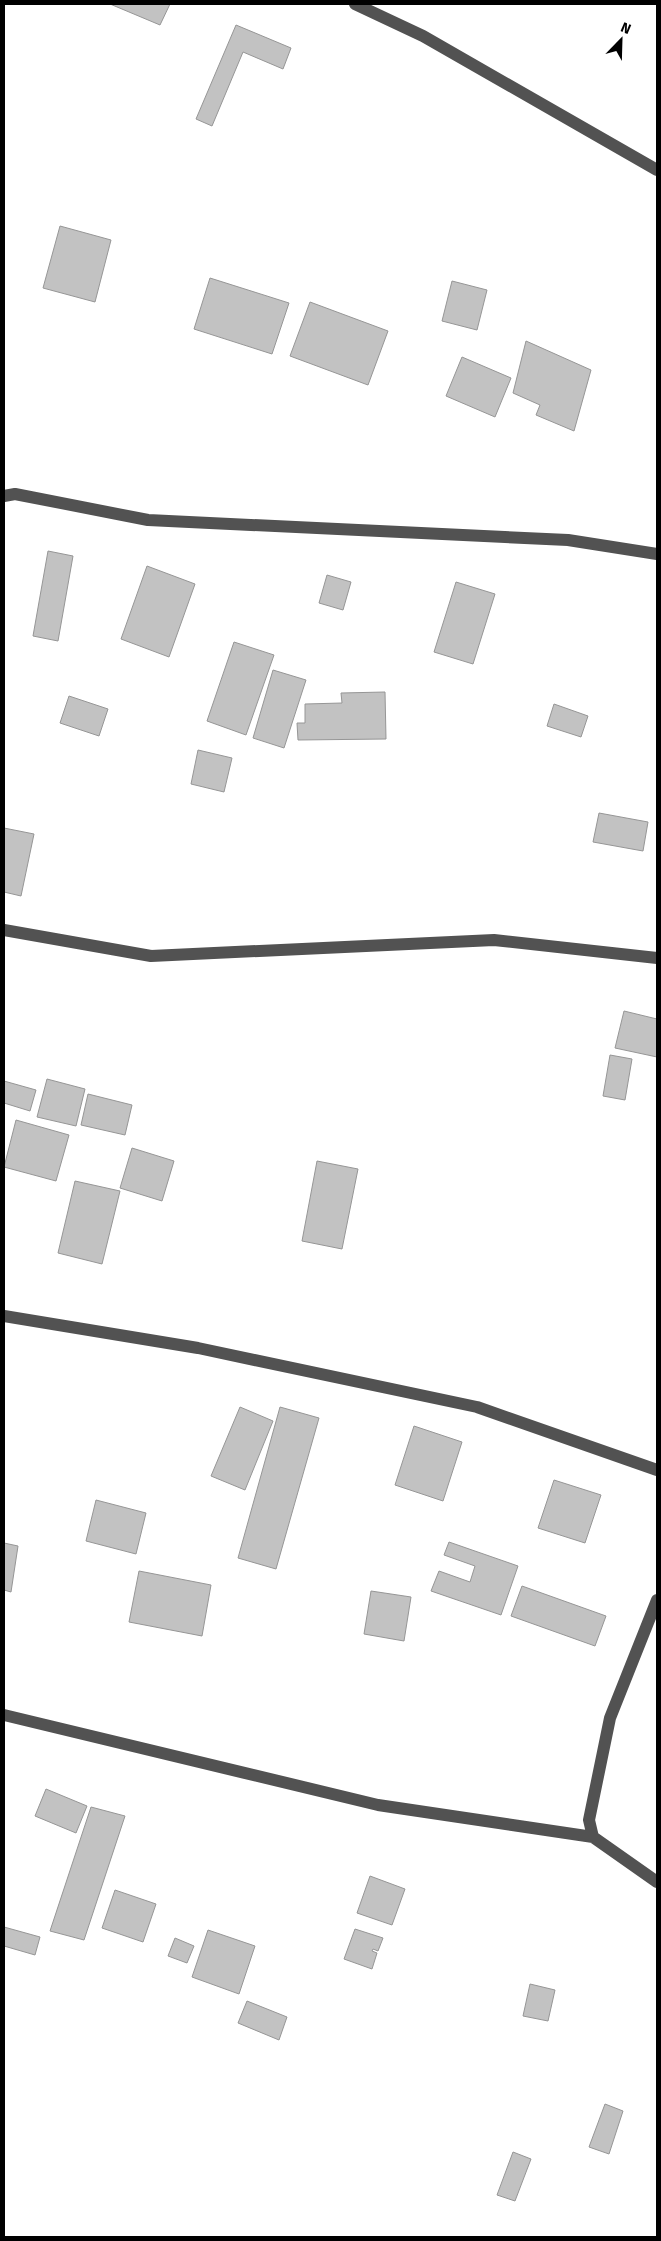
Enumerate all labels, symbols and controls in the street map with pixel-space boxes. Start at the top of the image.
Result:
north arrow [596,15,646,65]
text: N [618,19,633,38]

